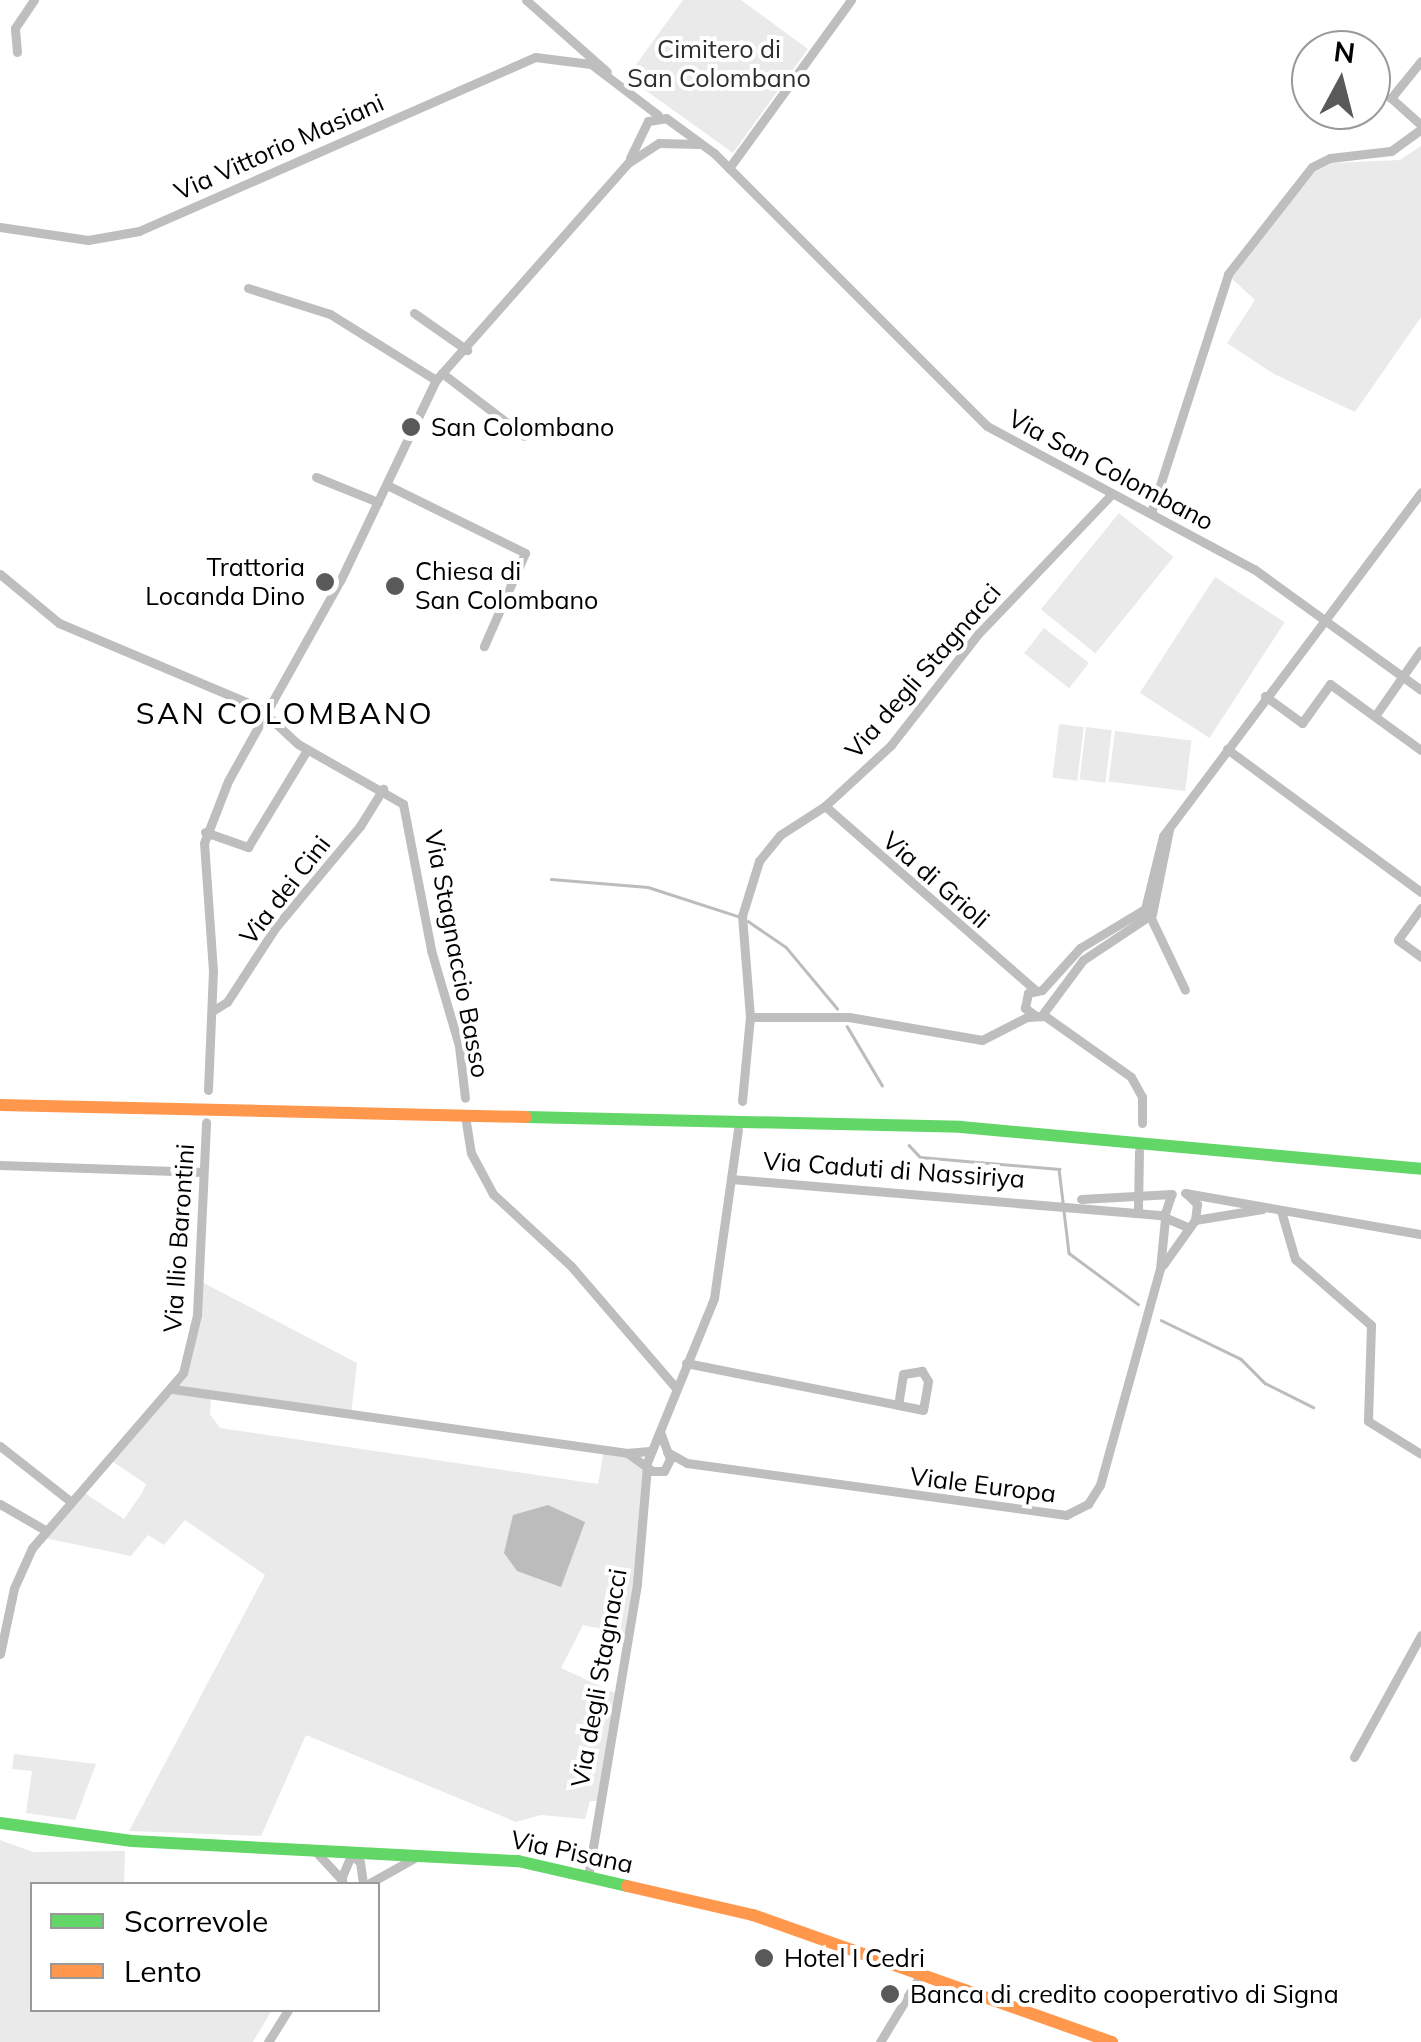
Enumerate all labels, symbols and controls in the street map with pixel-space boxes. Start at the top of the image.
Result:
north arrow [1291,30,1391,130]
text: N [1332,33,1357,70]
park label: Cimitero di San Colombano [627,35,811,94]
street label: Via Vittorio Masiani [170,87,388,207]
street label: Via San Colombano [1003,403,1219,537]
place label: San Colombano [431,412,614,442]
marker: San Colombano [400,416,422,438]
place label: Trattoria Locanda Dino [145,553,305,612]
place label: Chiesa di San Colombano [415,557,598,616]
marker: Trattoria Locanda Dino [314,571,336,593]
marker: Chiesa di San Colombano [384,575,406,597]
street label: Via degli Stagnacci [839,578,1007,764]
district label: SAN COLOMBANO [136,695,434,731]
street label: Via di Grioli [876,825,996,935]
street label: Via Stagnaccio Basso [418,828,496,1080]
street label: Via dei Cini [233,830,337,950]
street label: Via Ilio Barontini [157,1143,201,1333]
street label: Via Caduti di Nassiriya [762,1146,1026,1194]
street label: Viale Europa [908,1461,1058,1509]
street label: Via degli Stagnacci [565,1566,633,1790]
street label: Via Pisana [508,1824,636,1880]
legend [30,1882,380,2012]
text: Scorrevole [124,1902,268,1940]
place label: Hotel I Cedri [784,1943,925,1973]
marker: Hotel I Cedri [753,1947,775,1969]
text: Lento [124,1952,202,1990]
place label: Banca di credito cooperativo di Signa [910,1979,1339,2009]
marker: Banca di credito cooperativo di Signa [879,1983,901,2005]

